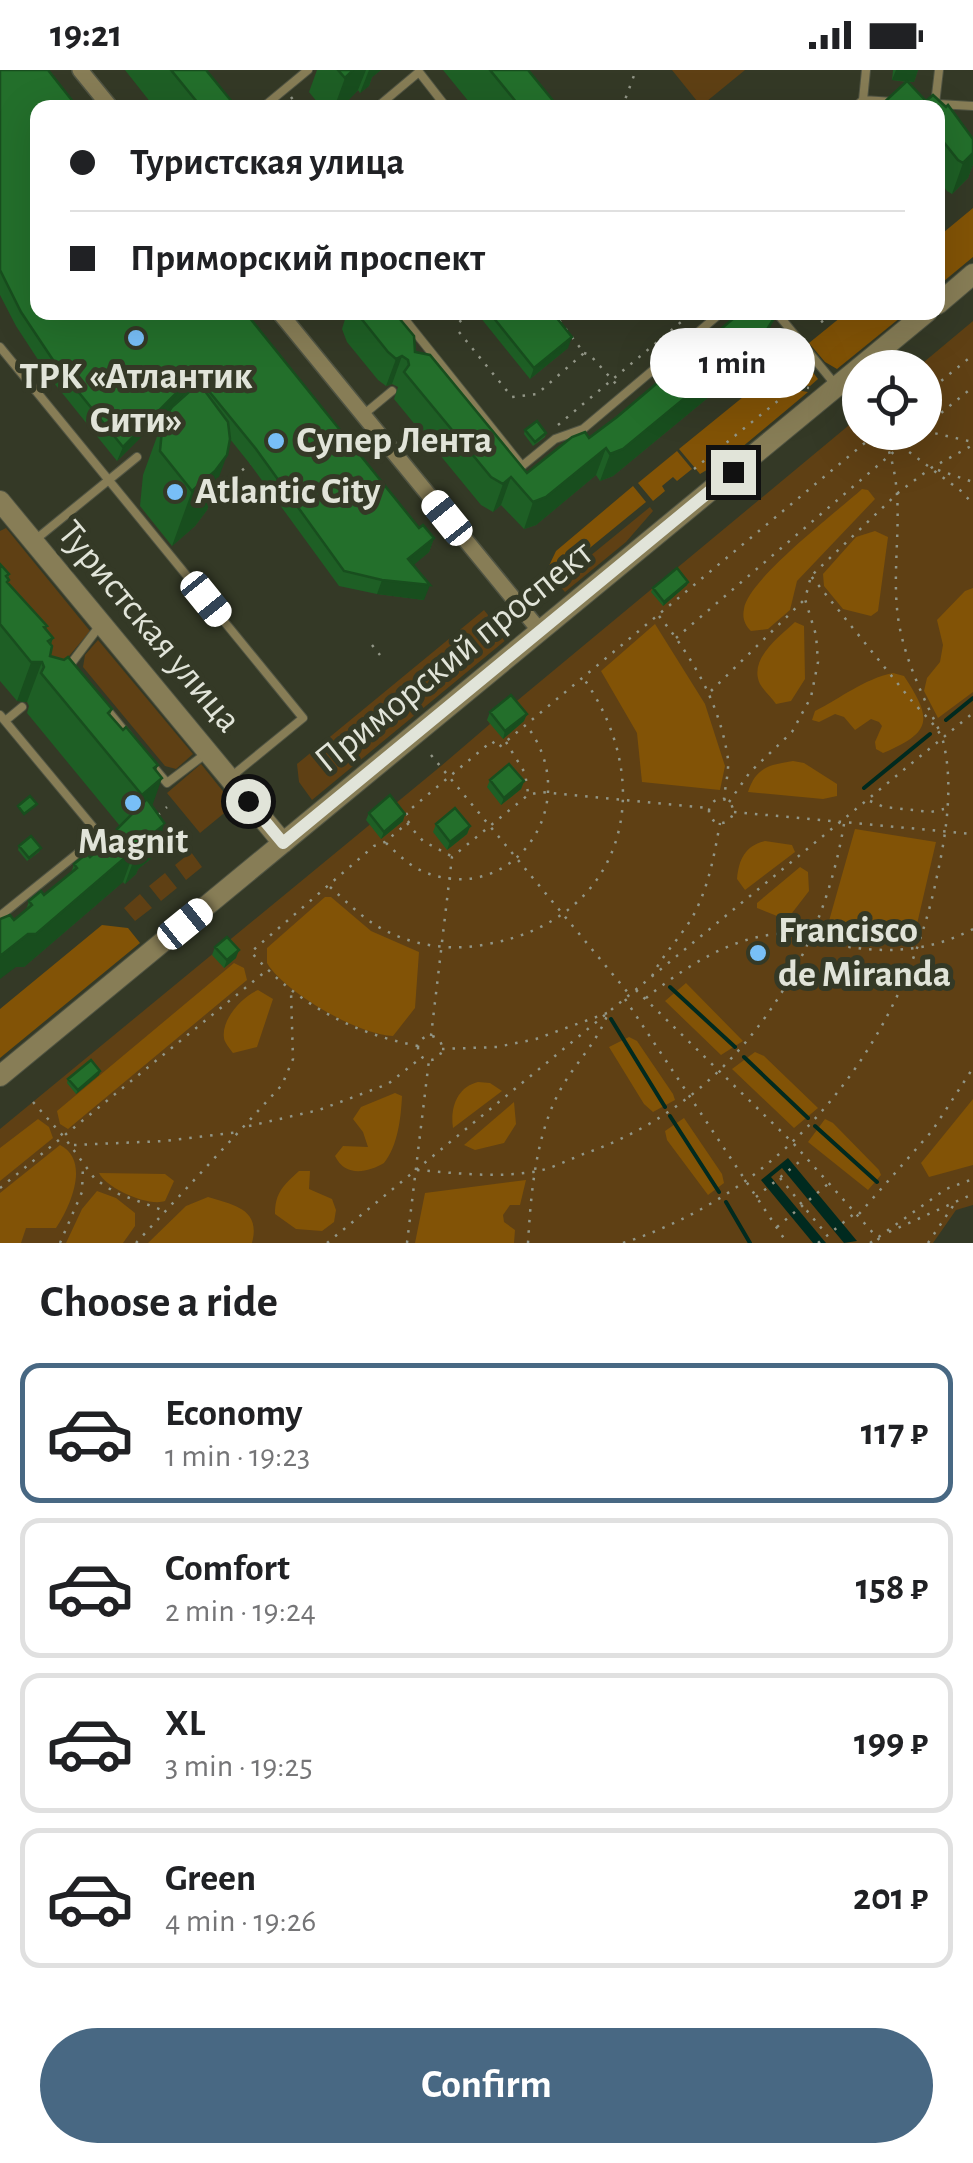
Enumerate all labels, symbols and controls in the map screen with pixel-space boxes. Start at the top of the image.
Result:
text: 19:21 [50,16,122,54]
text: Туристская улица [130,144,404,182]
text: Приморский проспект [130,240,485,278]
marker: ТРК «Атлантик Сити» [125,327,147,349]
callout: 1 min [650,327,816,397]
text: 1 min [699,347,766,379]
map controls [842,350,942,450]
button: locate [842,350,942,450]
place label: ТРК «Атлантик Сити» [19,358,253,440]
place label: Супер Лента [296,422,492,460]
marker: Супер Лента [265,430,287,452]
route end [711,450,756,495]
place label: Atlantic City [195,473,381,511]
marker: Atlantic City [164,481,186,503]
car [416,485,478,551]
street label: Туристская улица [50,514,248,740]
street label: Приморский проспект [308,534,600,780]
car [175,566,237,632]
route start [226,779,271,824]
marker: Magnit [122,792,144,814]
place label: Magnit [78,823,188,861]
car [152,893,218,955]
place label: Francisco de Miranda [778,912,951,994]
marker: Francisco de Miranda [747,942,769,964]
text: Choose a ride [40,1280,278,1325]
icon: car [45,1388,135,1478]
text: Economy [165,1395,303,1433]
text: 117 ₽ [861,1414,928,1452]
text: 1 min · 19:23 [165,1440,310,1472]
icon: car [45,1543,135,1633]
text: Comfort [165,1550,290,1588]
text: 158 ₽ [856,1569,928,1607]
text: 2 min · 19:24 [165,1595,316,1627]
icon: car [45,1698,135,1788]
text: XL [165,1705,205,1743]
text: 199 ₽ [854,1724,928,1762]
text: 3 min · 19:25 [165,1750,313,1782]
icon: car [45,1853,135,1943]
text: Green [165,1860,256,1898]
text: 201 ₽ [853,1879,928,1917]
text: 4 min · 19:26 [165,1905,316,1937]
button: Confirm [40,2028,933,2143]

